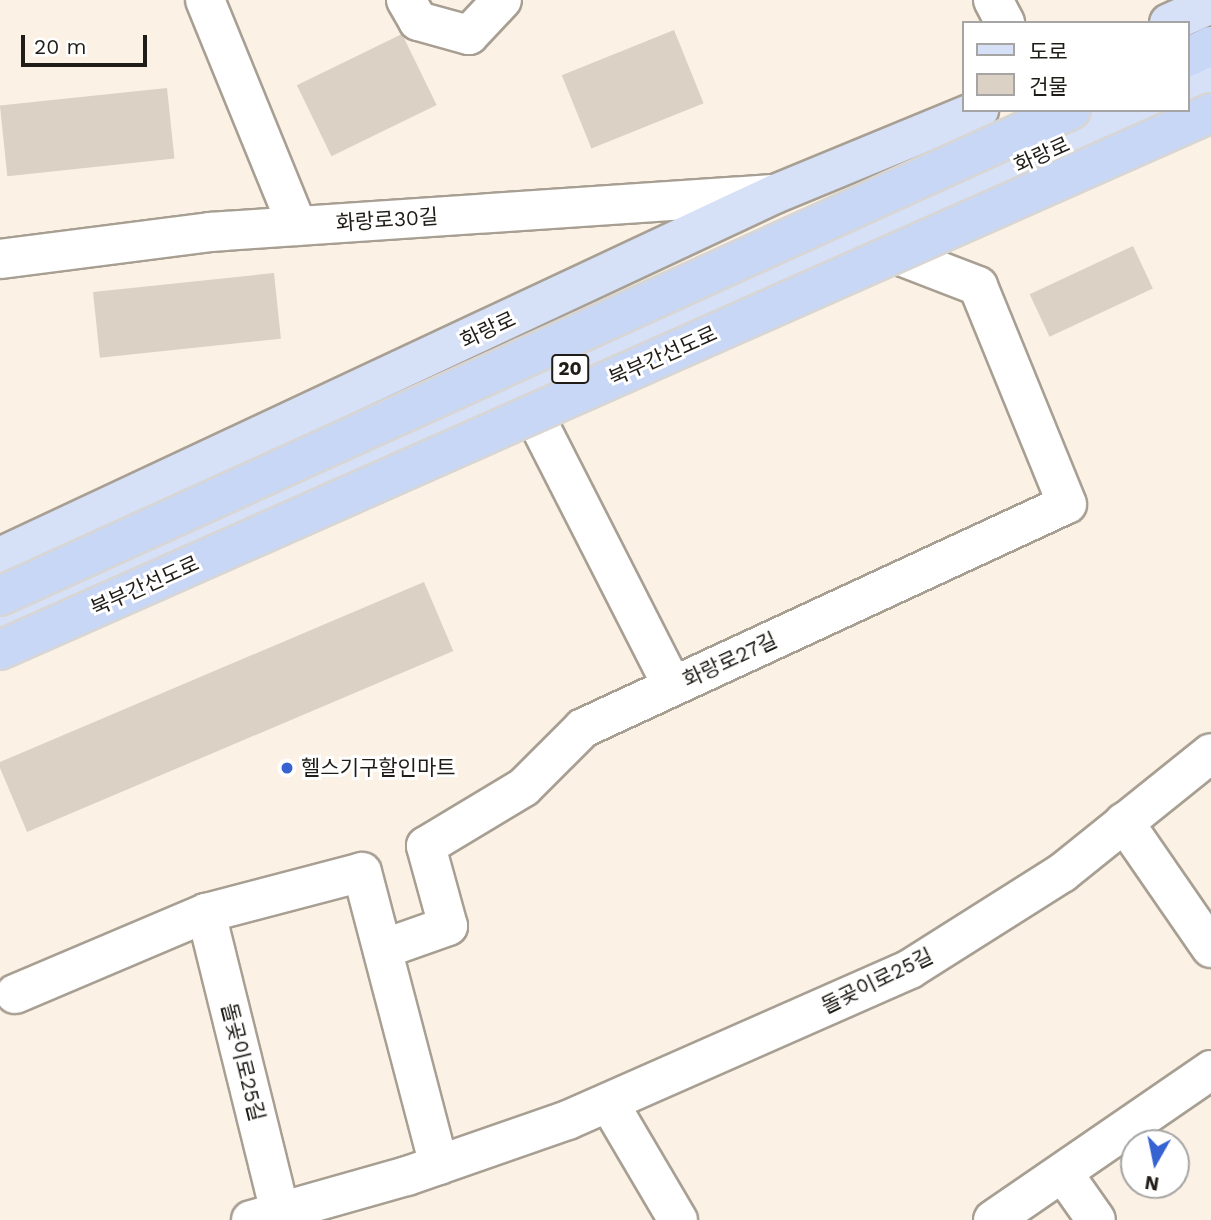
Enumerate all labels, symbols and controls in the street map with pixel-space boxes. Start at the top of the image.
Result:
scale bar [24,21,150,65]
legend [962,21,1190,112]
text: 20 m [34,34,86,59]
text: 도로 [1029,39,1068,64]
text: 건물 [1029,74,1068,99]
street label: 화랑로 [1010,132,1074,178]
street label: 화랑로30길 [335,204,439,236]
street label: 화랑로 [456,306,520,354]
street label: 북부간선도로 [605,321,721,391]
road number: 20 [551,354,589,384]
street label: 북부간선도로 [87,551,203,621]
street label: 화랑로27길 [679,627,781,693]
place label: 헬스기구할인마트 [301,755,456,781]
marker: 헬스기구할인마트 [279,760,295,776]
street label: 돌곶이로25길 [817,943,937,1019]
street label: 돌곶이로25길 [216,1000,270,1124]
north arrow [1120,1129,1190,1199]
text: N [1143,1171,1161,1196]

